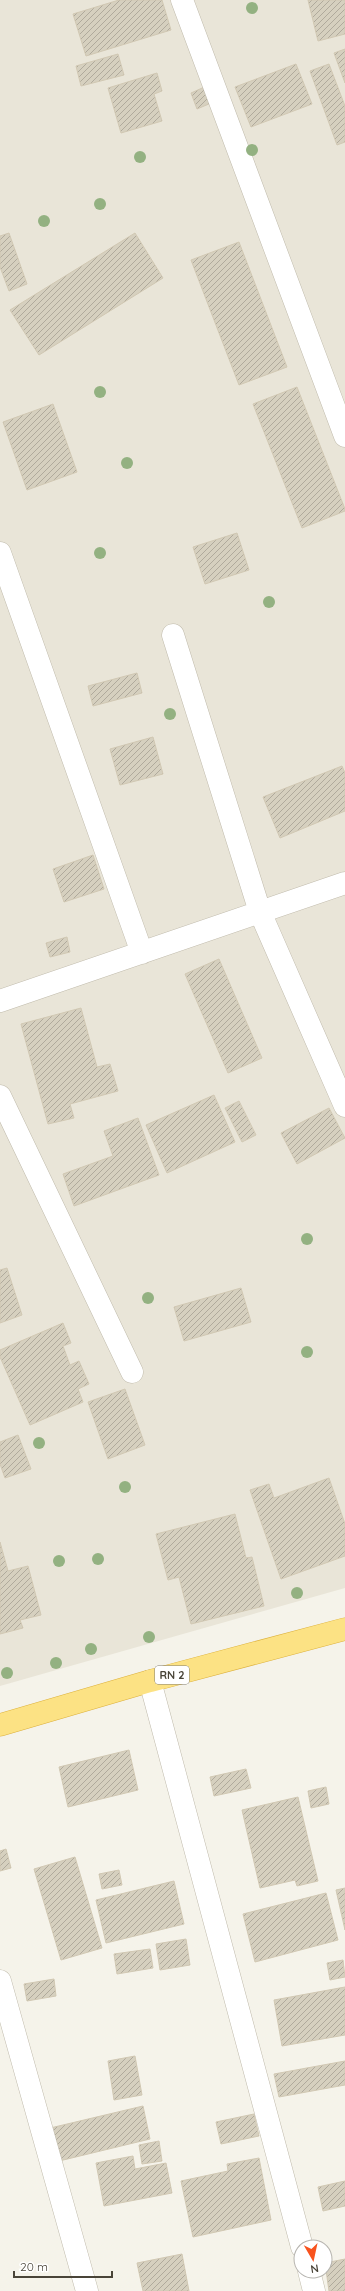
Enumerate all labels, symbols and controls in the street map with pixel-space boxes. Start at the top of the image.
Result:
road number: RN 2 [155,1666,189,1684]
north arrow [293,2239,333,2279]
scale bar [14,2253,112,2279]
text: 20 m [20,2259,48,2274]
text: N [309,2261,320,2276]

